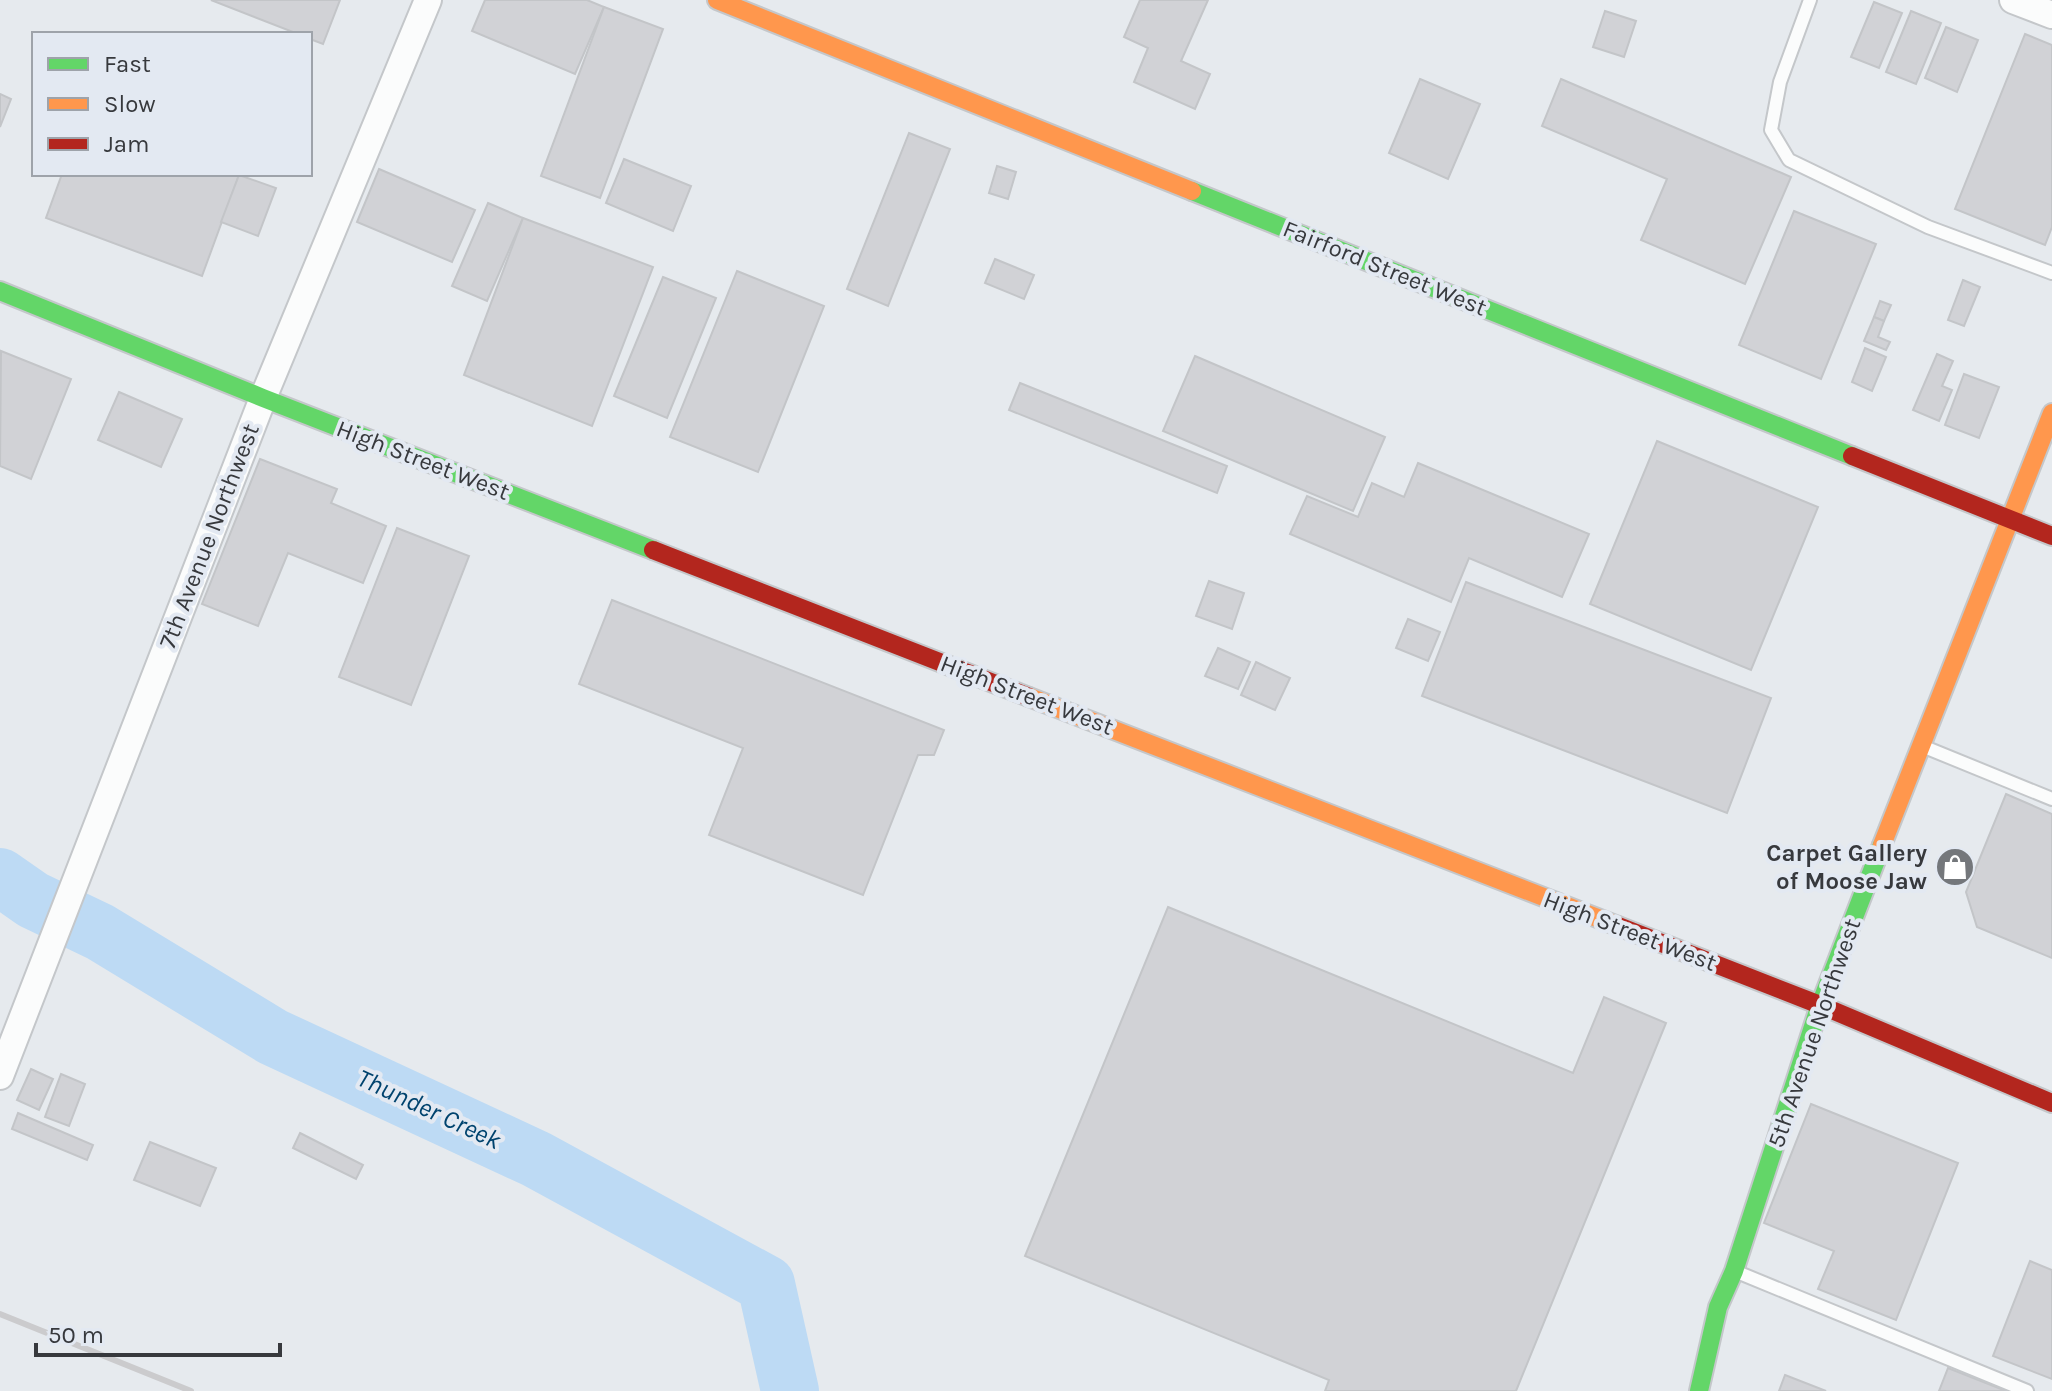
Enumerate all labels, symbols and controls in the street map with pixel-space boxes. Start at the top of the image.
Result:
legend [32,32,312,176]
text: Fast [104,50,151,78]
text: Slow [104,90,156,118]
text: Jam [104,130,149,158]
street label: Fairford Street West [1279,214,1491,322]
street label: High Street West [332,414,514,506]
street label: 7th Avenue Northwest [153,420,265,652]
street label: High Street West [936,649,1118,741]
place label: Carpet Gallery of Moose Jaw [1766,839,1927,895]
shop icon: Carpet Gallery of Moose Jaw [1934,846,1976,888]
street label: High Street West [1539,885,1721,977]
street label: 5th Avenue Northwest [1762,915,1866,1151]
water label: Thunder Creek [352,1062,507,1156]
scale bar [36,1307,280,1357]
text: 50 m [48,1321,104,1349]

